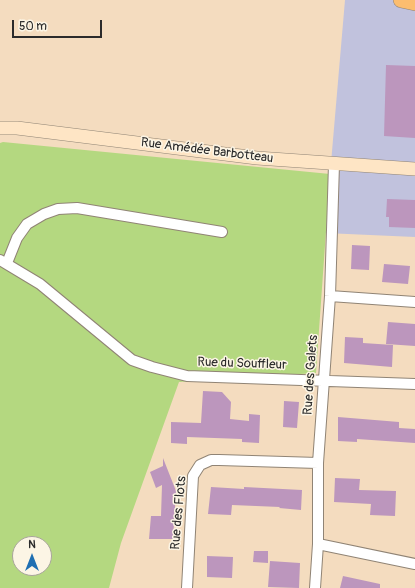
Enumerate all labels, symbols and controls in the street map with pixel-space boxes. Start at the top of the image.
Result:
scale bar [14,12,104,38]
text: 50 m [19,19,47,34]
street label: Rue Amédée Barbotteau [140,135,274,167]
street label: Rue des Galets [300,335,322,415]
street label: Rue du Souffleur [197,355,287,373]
street label: Rue des Flots [168,476,190,550]
north arrow [12,536,52,576]
text: N [28,538,36,551]

